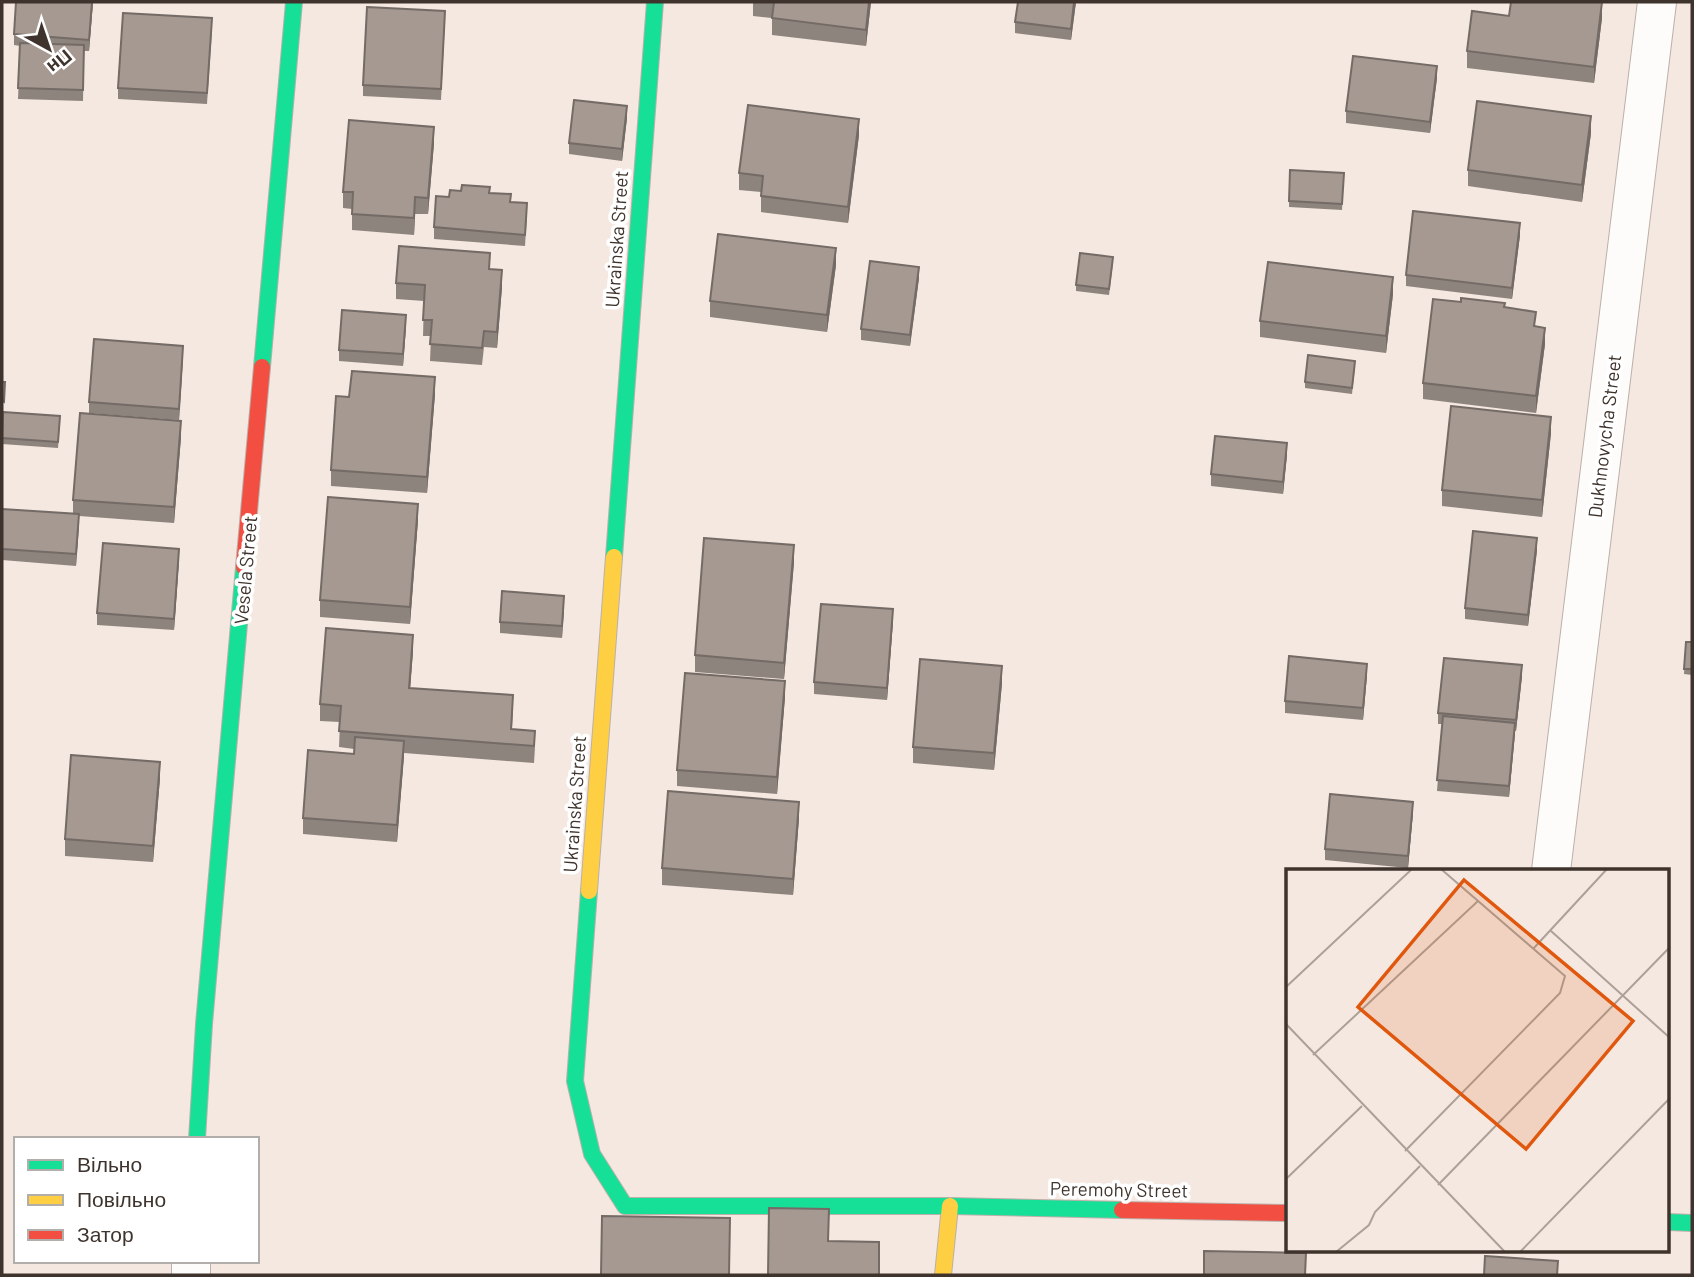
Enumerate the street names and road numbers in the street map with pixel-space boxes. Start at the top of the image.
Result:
street label: Ukrainska Street [600,170,632,308]
street label: Dukhnovycha Street [1583,353,1625,519]
street label: Vesela Street [229,515,261,625]
street label: Ukrainska Street [558,735,590,873]
street label: Peremohy Street [1050,1176,1188,1202]

